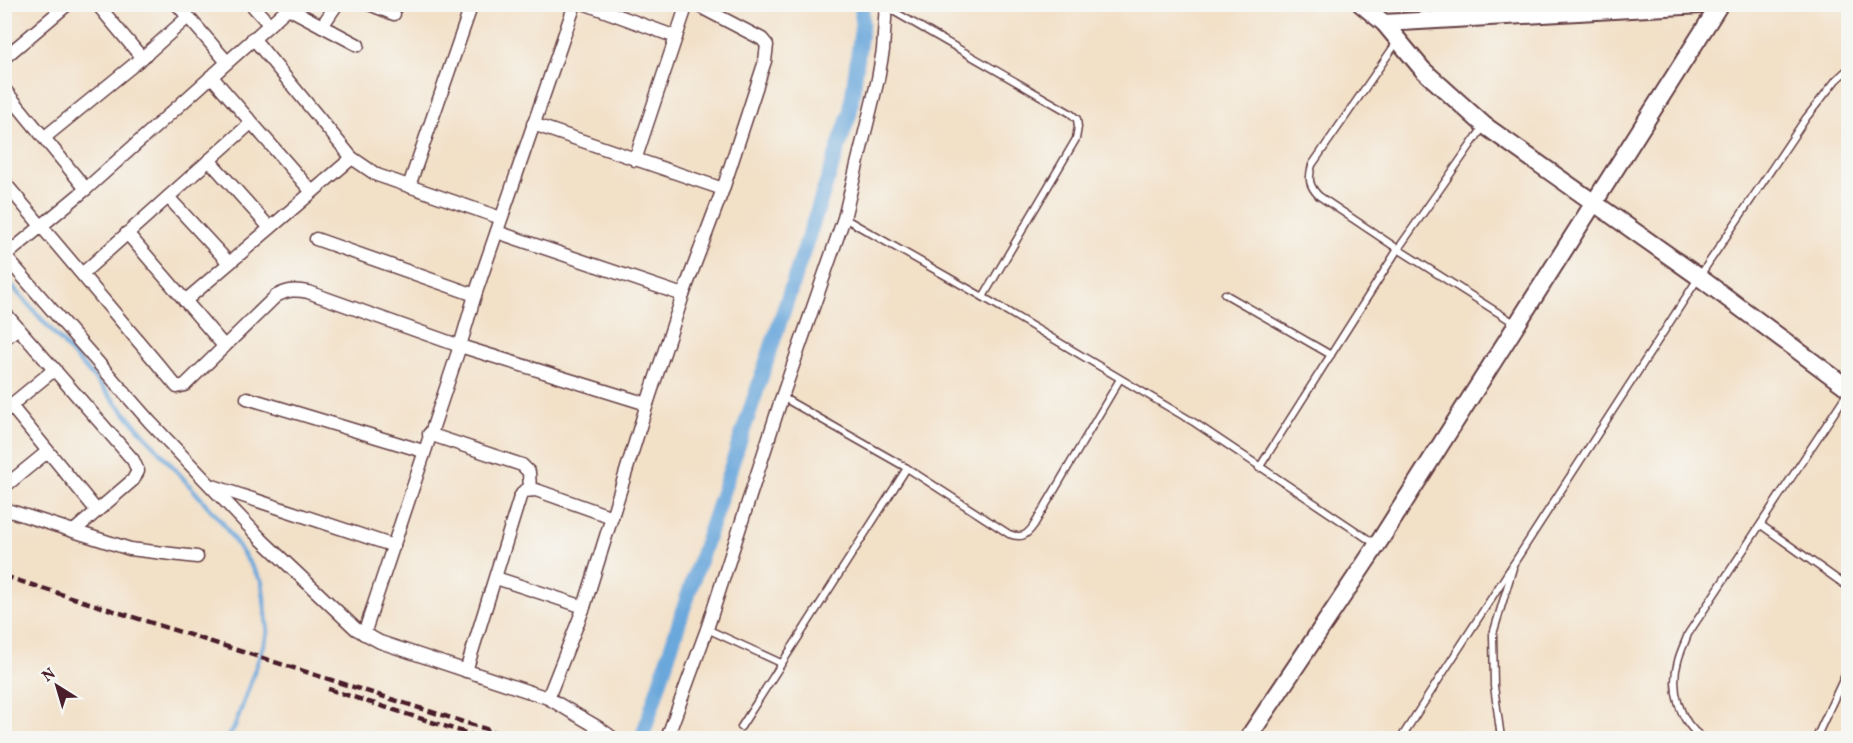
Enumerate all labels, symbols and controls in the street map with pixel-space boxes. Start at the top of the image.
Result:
north arrow [27,656,87,716]
text: N [38,663,61,688]

